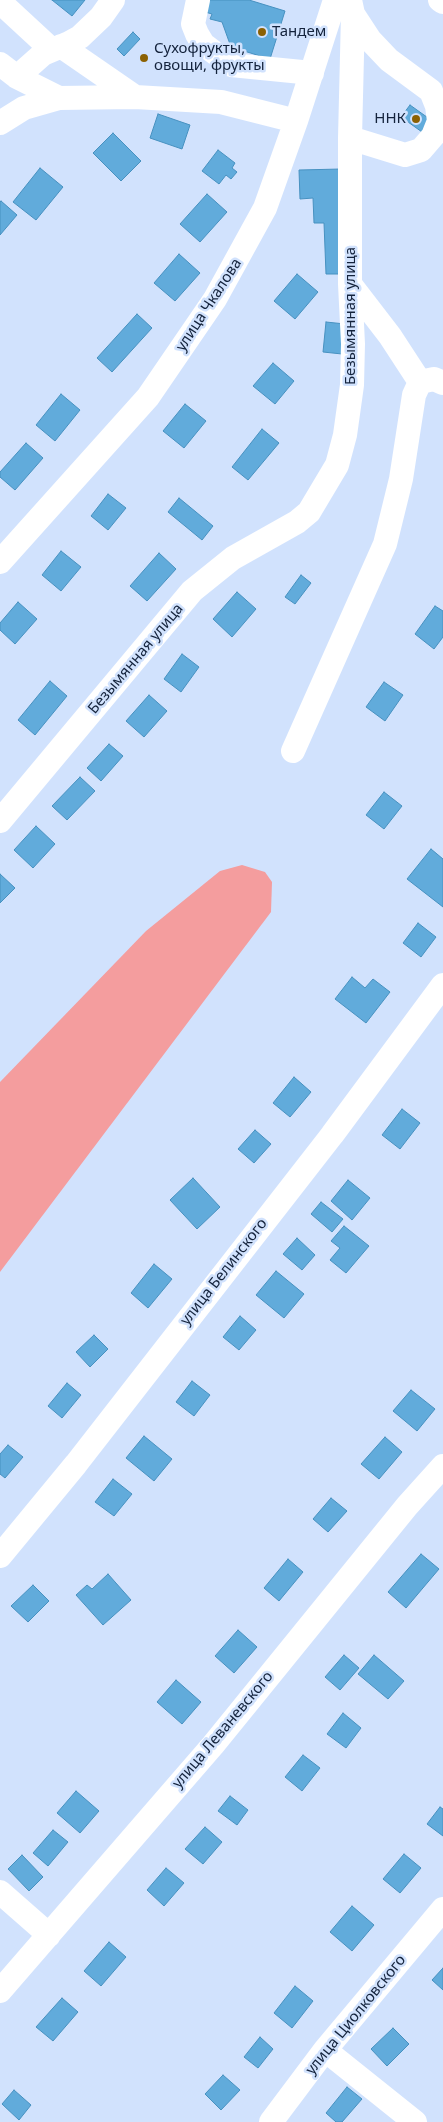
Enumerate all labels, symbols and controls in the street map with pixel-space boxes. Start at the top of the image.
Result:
place label: Тандем [272,23,326,41]
marker: Тандем [256,26,268,38]
place label: Сухофрукты, овощи, фрукты [154,40,265,75]
marker: Сухофрукты, овощи, фрукты [138,52,150,64]
place label: ННК [374,110,406,128]
marker: ННК [410,113,422,125]
street label: Безымянная улица [342,247,360,385]
street label: улица Чкалова [172,255,246,355]
street label: Безымянная улица [85,600,187,718]
street label: улица Белинского [177,1215,271,1329]
street label: улица Леваневского [169,1668,277,1792]
street label: улица Циолковского [302,1951,410,2079]

